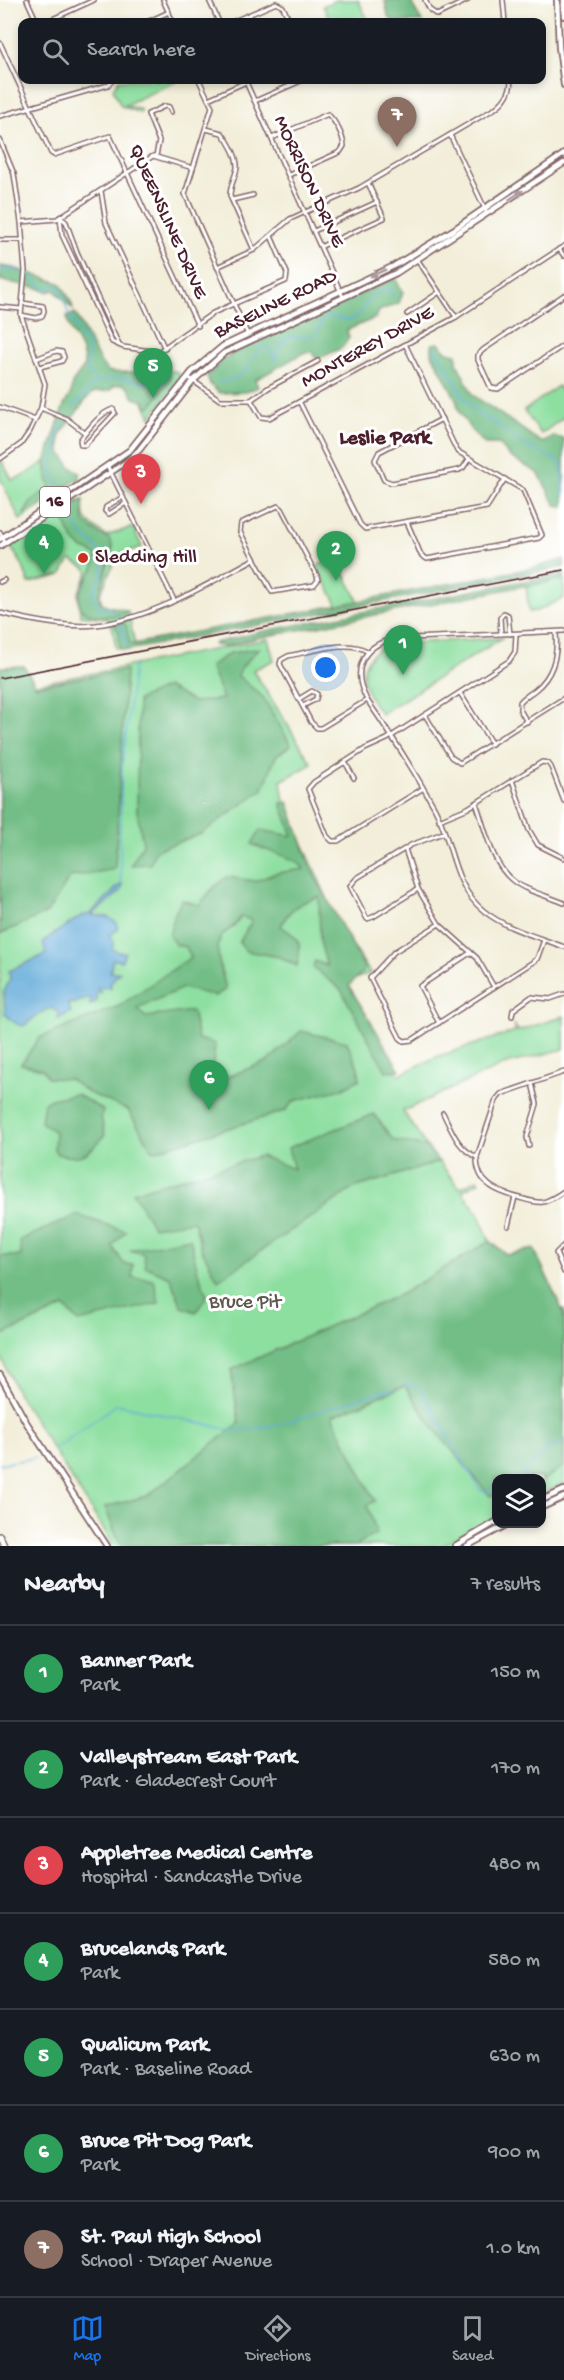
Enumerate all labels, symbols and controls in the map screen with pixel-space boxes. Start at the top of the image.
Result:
search box [18,18,546,84]
icon: search [39,35,72,68]
text: Search here [87,38,195,64]
pin: 7 [378,98,416,147]
street label: MORRISON DRIVE [267,112,349,253]
street label: QUEENSLINE DRIVE [123,141,212,304]
one-way arrow [507,189,523,201]
street label: BASELINE ROAD [210,265,342,345]
one-way arrow [368,268,386,278]
street label: MONTEREY DRIVE [298,301,440,394]
pin: 5 [134,348,172,398]
district label: Leslie Park [339,427,433,452]
pin: 3 [122,454,160,504]
road number: 16 [40,487,70,517]
pin: 4 [24,524,63,574]
pin: 2 [316,532,356,581]
place label: Sledding Hill [95,547,197,570]
marker: Sledding Hill [76,551,90,565]
pin: 1 [384,626,422,675]
your location [311,653,340,682]
pin: 6 [190,1060,228,1110]
park label: Bruce Pit [208,1292,283,1315]
map controls [492,1474,546,1528]
button: layers [492,1474,546,1528]
text: Nearby [24,1570,105,1601]
text: 7 results [471,1574,540,1597]
text: Banner Park [81,1649,192,1675]
text: 1 [39,1662,48,1685]
text: 150 m [491,1662,540,1685]
text: Park [81,1675,119,1698]
text: Valleystream East Park [81,1745,297,1771]
text: 2 [39,1758,48,1781]
text: 170 m [491,1758,540,1781]
text: Park · Gladecrest Court [81,1771,275,1794]
text: Appletree Medical Centre [81,1841,312,1867]
text: 3 [38,1854,49,1877]
text: 480 m [489,1854,540,1877]
text: Hospital · Sandcastle Drive [81,1867,302,1890]
text: Brucelands Park [81,1937,225,1963]
text: 4 [39,1950,48,1973]
text: 580 m [488,1950,540,1973]
text: Park [81,1963,119,1986]
text: Qualicum Park [81,2033,209,2059]
text: 5 [38,2046,49,2069]
text: 630 m [489,2046,540,2069]
text: Park · Baseline Road [81,2059,251,2082]
text: Bruce Pit Dog Park [81,2129,251,2155]
text: 6 [38,2142,49,2165]
text: 900 m [488,2142,540,2165]
text: Park [81,2155,119,2178]
text: St. Paul High School [81,2225,261,2251]
text: 7 [38,2238,49,2261]
text: 1.0 km [486,2238,540,2261]
text: School · Draper Avenue [81,2251,272,2274]
tab: Map [71,2312,104,2367]
tab: Directions [245,2312,311,2367]
tab: Saved [452,2312,493,2367]

